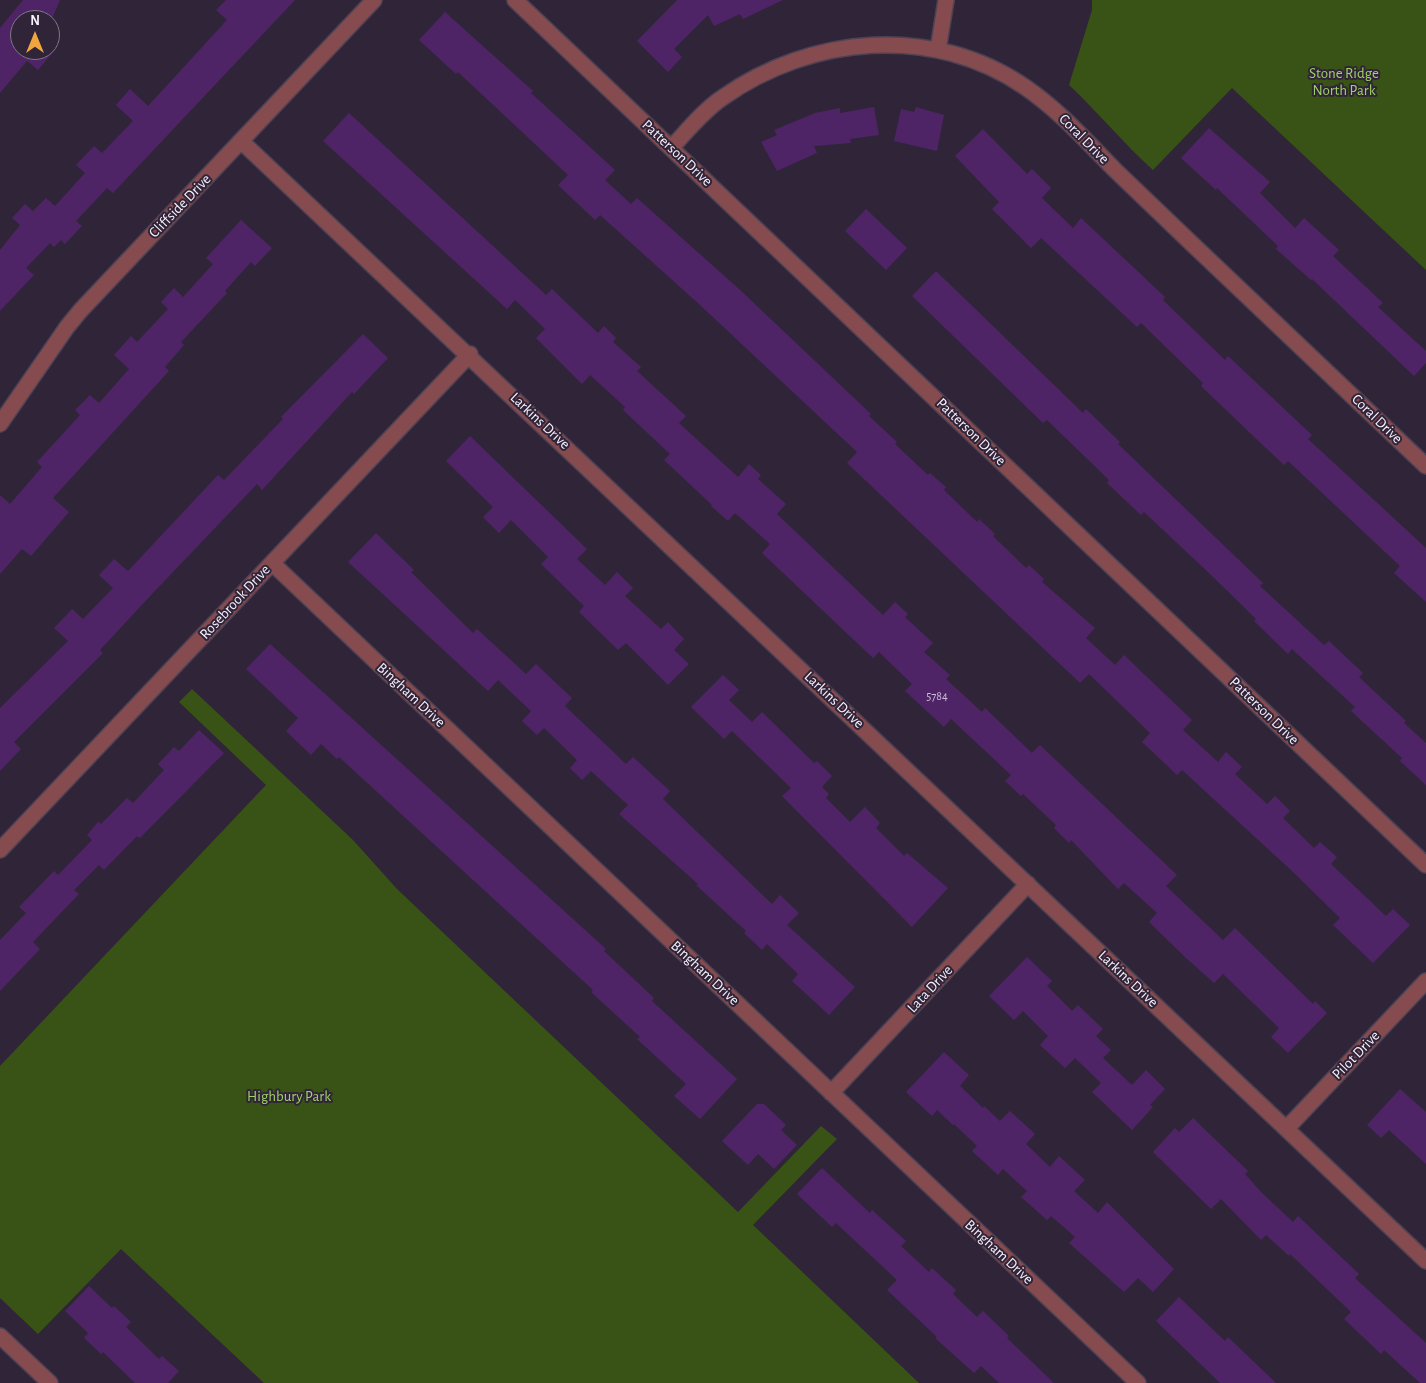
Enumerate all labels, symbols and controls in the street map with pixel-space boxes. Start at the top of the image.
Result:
north arrow [10,10,60,60]
text: N [30,14,40,28]
park label: Stone Ridge North Park [1309,64,1379,99]
street label: Coral Drive [1055,110,1113,168]
street label: Patterson Drive [638,116,716,190]
street label: Cliffside Drive [145,170,215,242]
street label: Larkins Drive [506,389,574,453]
street label: Coral Drive [1348,390,1406,448]
street label: Patterson Drive [933,394,1009,470]
street label: Rosebrook Drive [196,561,274,643]
street label: Bingham Drive [373,659,449,731]
street label: Larkins Drive [800,668,868,732]
street label: Patterson Drive [1226,673,1302,749]
house number: 5784 [926,689,948,703]
street label: Bingham Drive [667,937,743,1009]
street label: Larkins Drive [1094,947,1162,1011]
street label: Lata Drive [903,961,957,1017]
street label: Pilot Drive [1328,1027,1384,1083]
park label: Highbury Park [247,1087,331,1105]
street label: Bingham Drive [961,1216,1037,1288]

